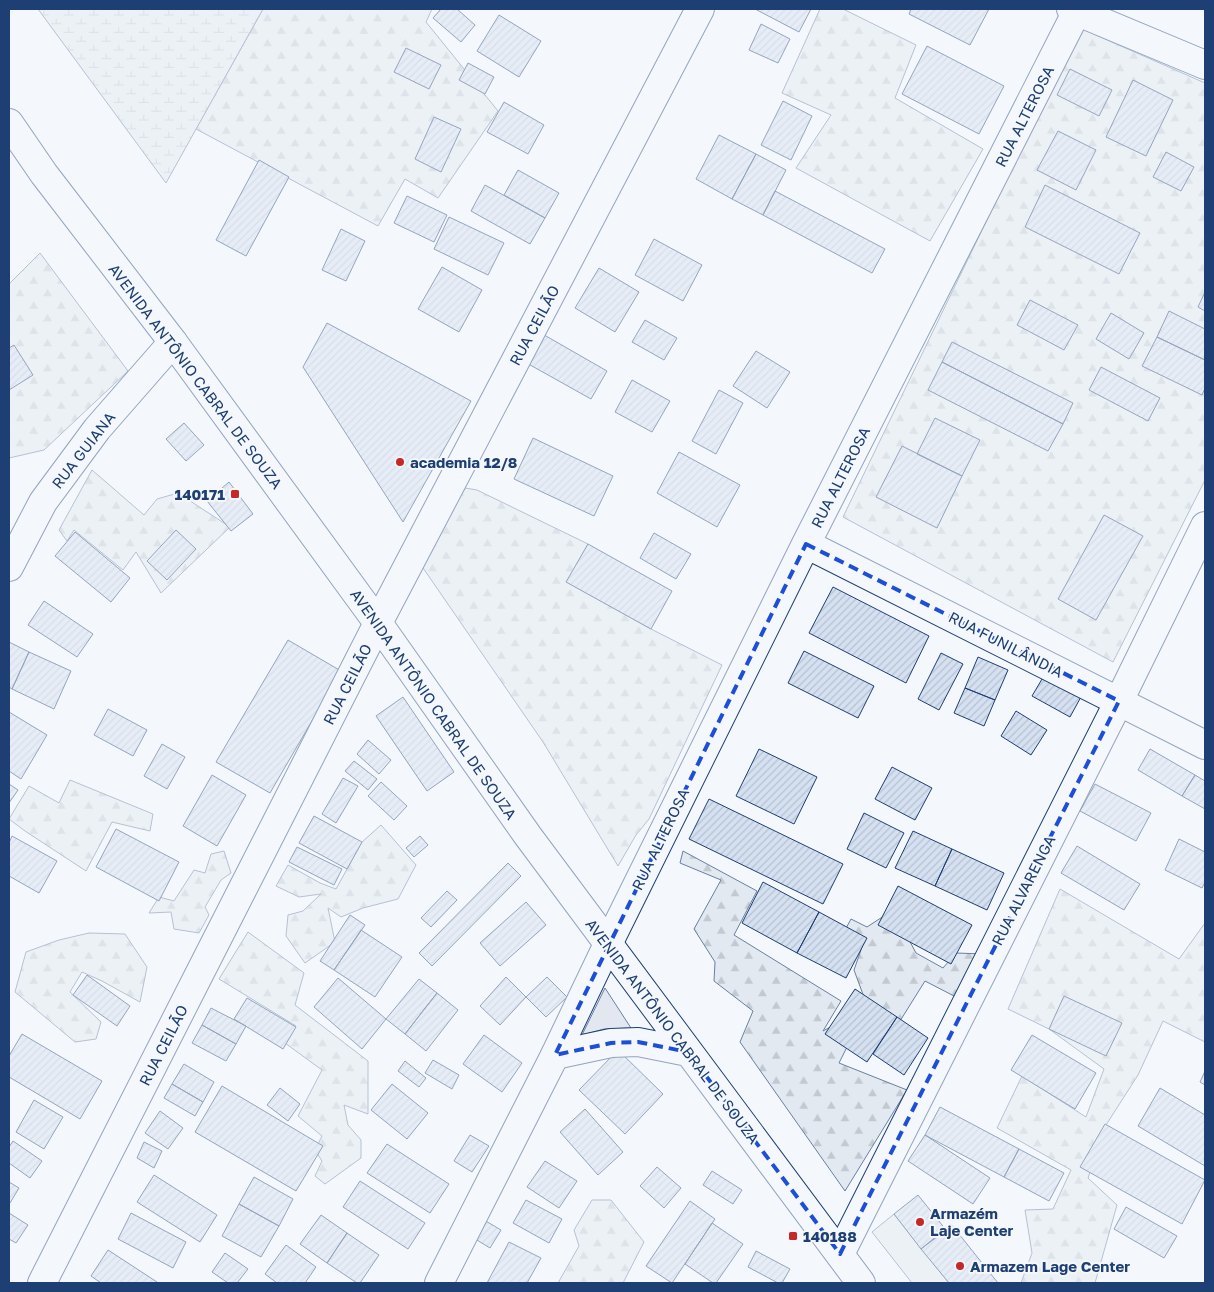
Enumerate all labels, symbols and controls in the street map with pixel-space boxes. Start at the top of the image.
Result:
street label: RUA ALTEROSA [991,62,1057,170]
street label: AVENIDA ANTÔNIO CABRAL DE SOUZA [105,260,287,492]
street label: RUA CEILÃO [505,282,563,368]
street label: RUA GUIANA [48,408,118,492]
street label: RUA ALTEROSA [807,423,873,531]
place label: academia 12/8 [410,453,517,471]
marker: academia 12/8 [394,456,406,468]
place label: 140171 [175,485,225,503]
marker: 140171 [229,488,241,500]
street label: AVENIDA ANTÔNIO CABRAL DE SOUZA [347,585,521,823]
street label: RUA FUNILÂNDIA [946,607,1066,681]
street label: RUA CEILÃO [319,641,375,727]
street label: RUA ALTEROSA [628,785,692,893]
street label: RUA ALVARENGA [987,832,1059,948]
street label: AVENIDA ANTÔNIO CABRAL DE SOUZA [582,915,764,1147]
street label: RUA CEILÃO [135,1002,191,1088]
place label: Armazém Laje Center [930,1204,1014,1239]
marker: Armazém Laje Center [914,1216,926,1228]
place label: 140188 [803,1227,857,1245]
marker: 140188 [787,1230,799,1242]
place label: Armazem Lage Center [970,1257,1130,1275]
marker: Armazem Lage Center [954,1260,966,1272]

